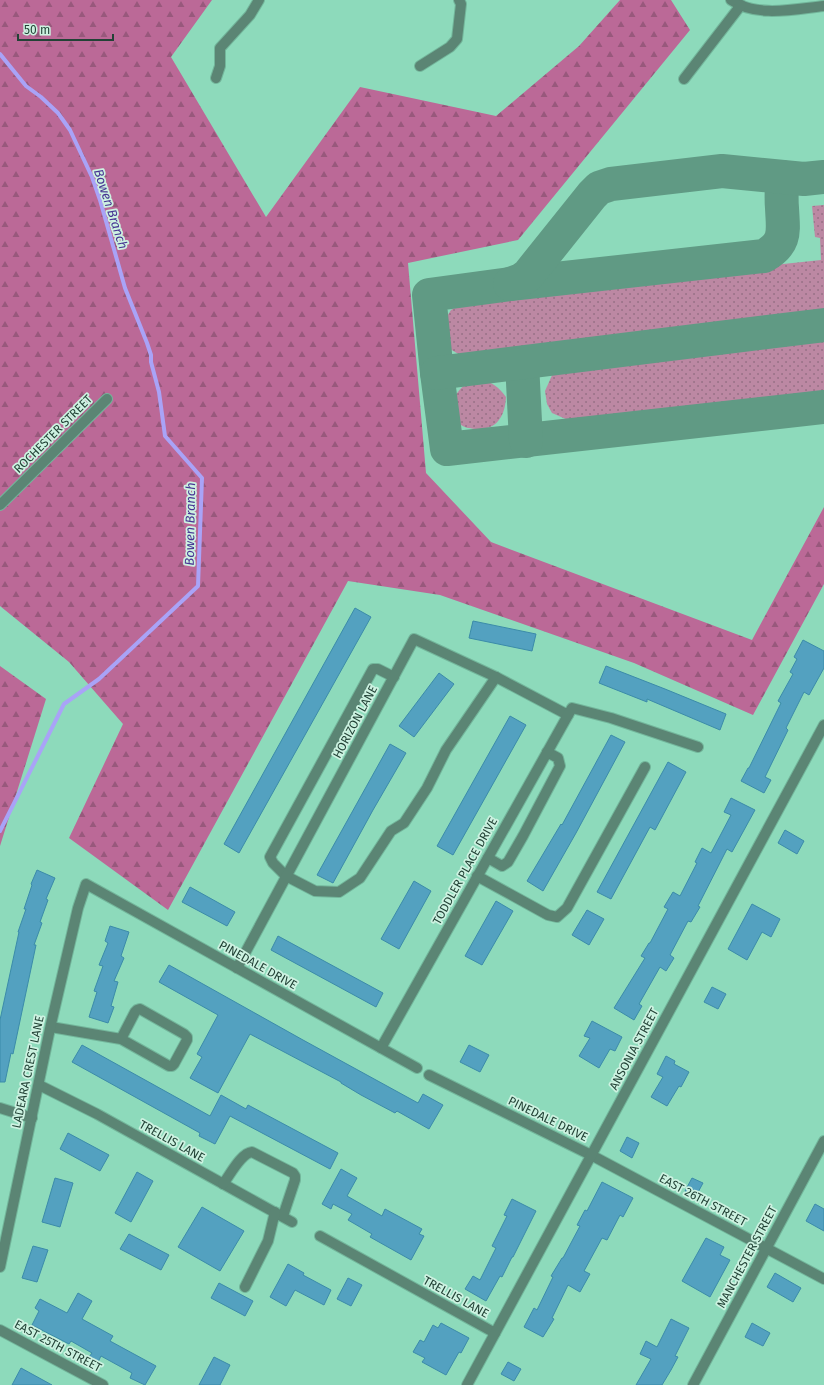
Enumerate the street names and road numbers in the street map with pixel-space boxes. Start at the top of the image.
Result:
street label: ROCHESTER STREET [11,391,96,476]
street label: HORIZON LANE [330,683,380,761]
street label: TODDLER PLACE DRIVE [430,815,500,927]
street label: PINEDALE DRIVE [217,938,299,992]
street label: ANSONIA STREET [607,1005,662,1092]
street label: LADEARA CREST LANE [9,1014,47,1130]
street label: PINEDALE DRIVE [506,1094,590,1144]
street label: TRELLIS LANE [137,1117,207,1165]
street label: EAST 26TH STREET [657,1171,750,1229]
street label: MANCHESTER STREET [714,1203,780,1310]
street label: TRELLIS LANE [421,1273,491,1321]
street label: EAST 25TH STREET [12,1317,105,1375]

